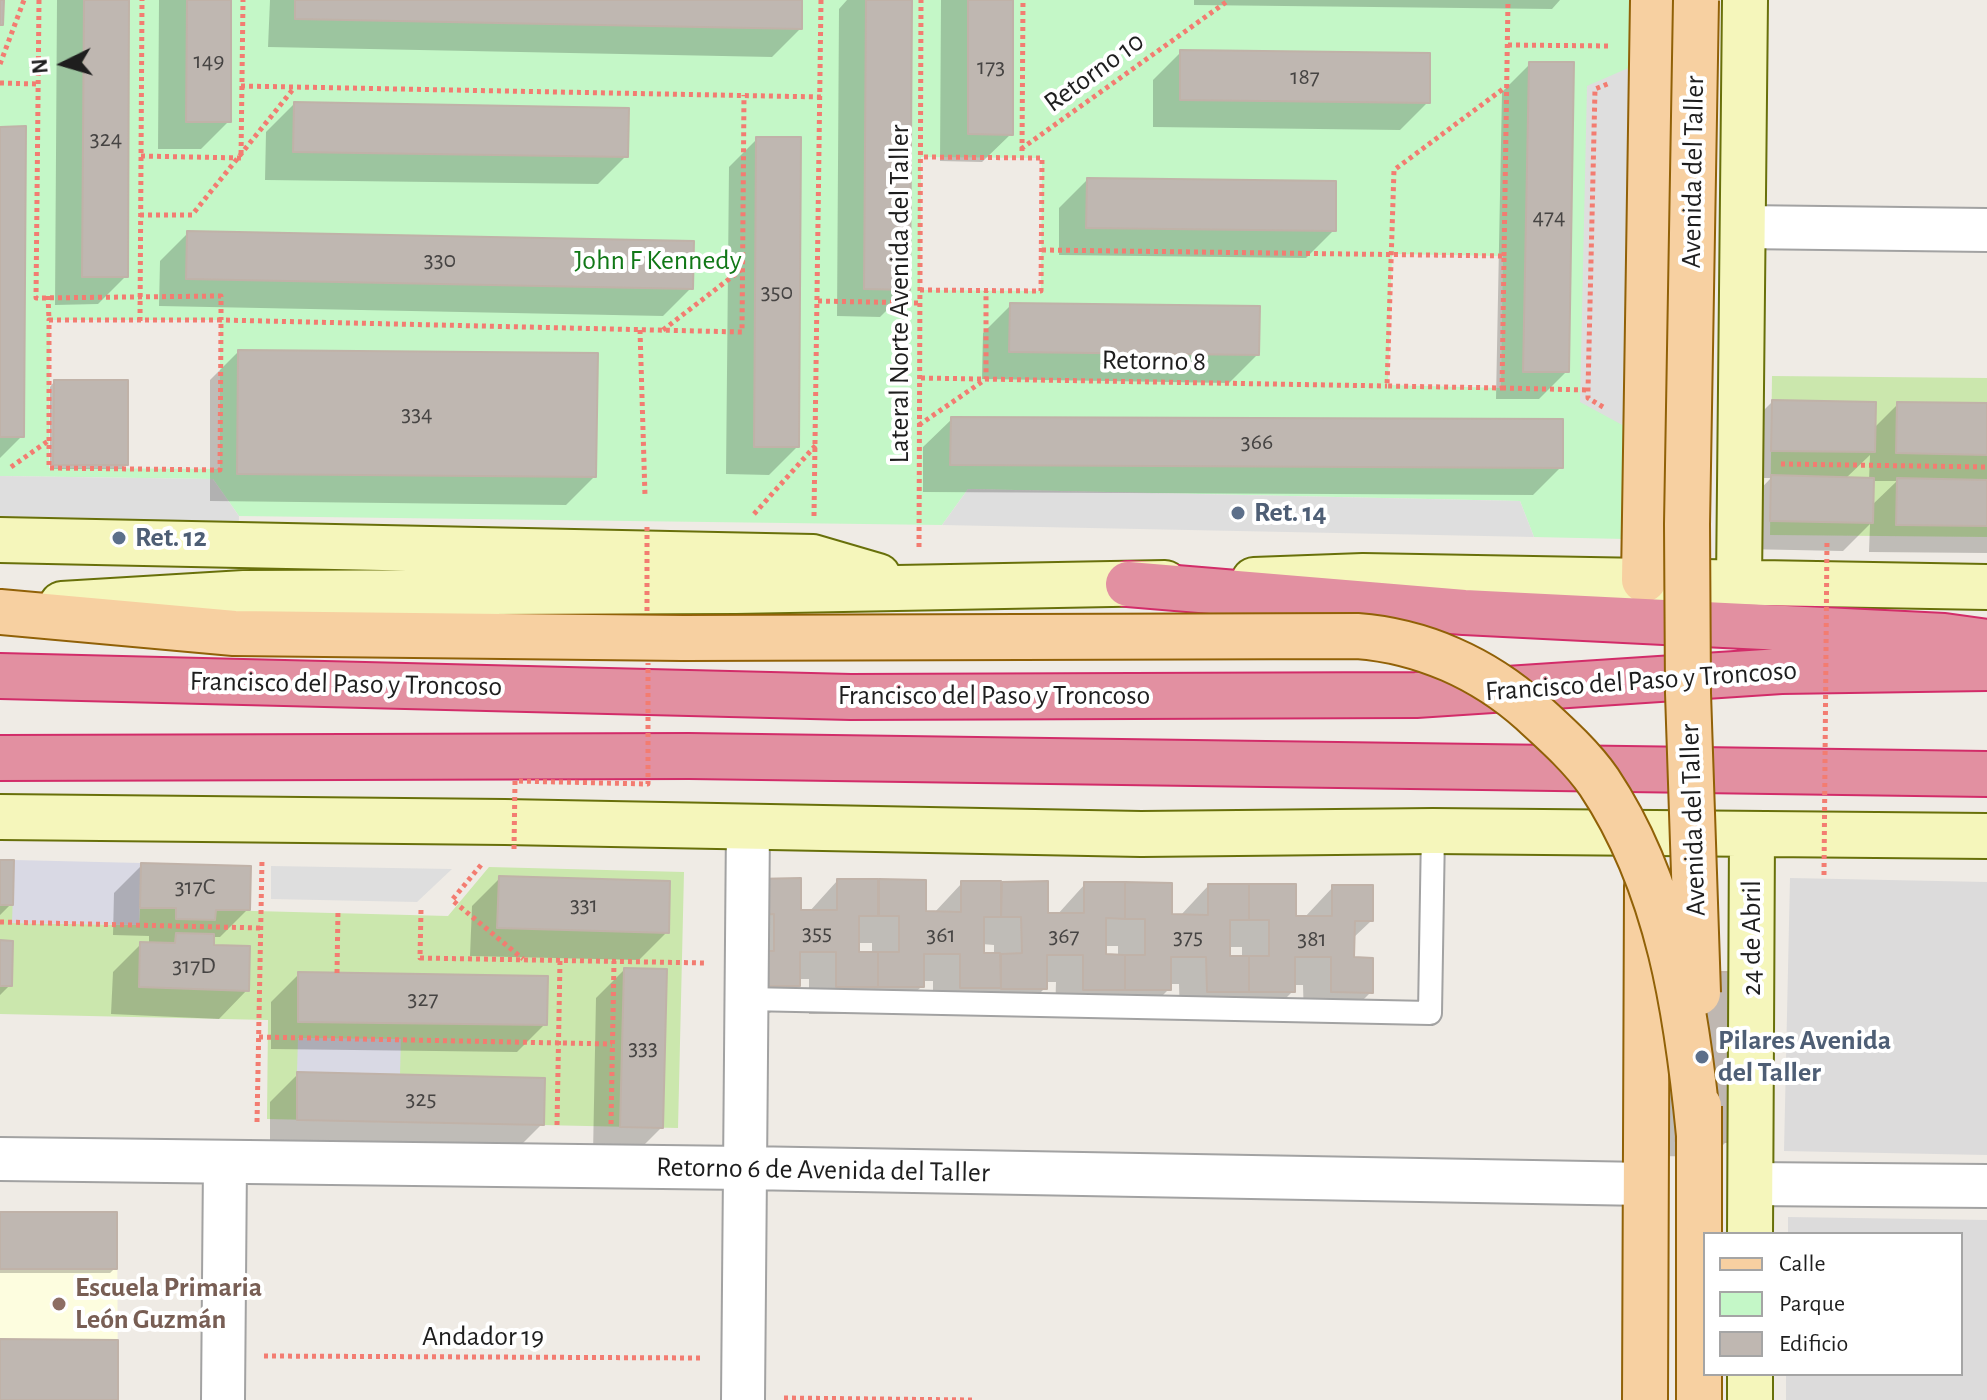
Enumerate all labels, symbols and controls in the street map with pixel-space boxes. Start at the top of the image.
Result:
north arrow [24,24,104,104]
street label: Retorno 10 [1037,24,1151,120]
house number: 149 [193,47,225,75]
house number: 173 [977,53,1005,81]
text: N [28,58,52,75]
house number: 187 [1290,63,1320,91]
street label: Avenida del Taller [1675,75,1711,269]
street label: Lateral Norte Avenida del Taller [883,124,917,464]
house number: 324 [90,125,122,153]
house number: 474 [1532,203,1566,231]
park label: John F Kennedy [574,244,742,278]
house number: 330 [424,246,456,274]
house number: 350 [761,278,793,306]
street label: Retorno 8 [1101,343,1207,379]
house number: 334 [401,400,433,428]
house number: 366 [1241,428,1273,456]
place label: Ret. 14 [1254,496,1327,530]
marker: Ret. 14 [1229,504,1247,522]
place label: Ret. 12 [135,521,207,555]
marker: Ret. 12 [110,529,128,547]
street label: Francisco del Paso y Troncoso [1484,653,1798,709]
street label: Francisco del Paso y Troncoso [189,664,503,704]
street label: Francisco del Paso y Troncoso [838,679,1150,713]
street label: Avenida del Taller [1673,723,1713,917]
house number: 317C [175,873,215,901]
street label: 24 de Abril [1735,880,1769,996]
house number: 331 [570,891,598,919]
house number: 355 [802,919,832,947]
house number: 361 [926,921,956,949]
house number: 367 [1048,922,1080,950]
house number: 375 [1173,923,1203,951]
house number: 381 [1297,925,1327,953]
house number: 317D [172,952,216,980]
house number: 327 [408,985,438,1013]
place label: Pilares Avenida del Taller [1718,1024,1891,1090]
house number: 333 [628,1034,658,1062]
marker: Pilares Avenida del Taller [1693,1048,1711,1066]
house number: 325 [406,1085,436,1113]
street label: Retorno 6 de Avenida del Taller [656,1150,990,1190]
legend [1703,1232,1963,1376]
text: Calle [1779,1252,1826,1276]
place label: Escuela Primaria León Guzmán [75,1271,262,1337]
text: Parque [1779,1292,1845,1316]
marker: Escuela Primaria León Guzmán [50,1295,68,1313]
street label: Andador 19 [422,1320,544,1354]
text: Edificio [1779,1332,1848,1356]

